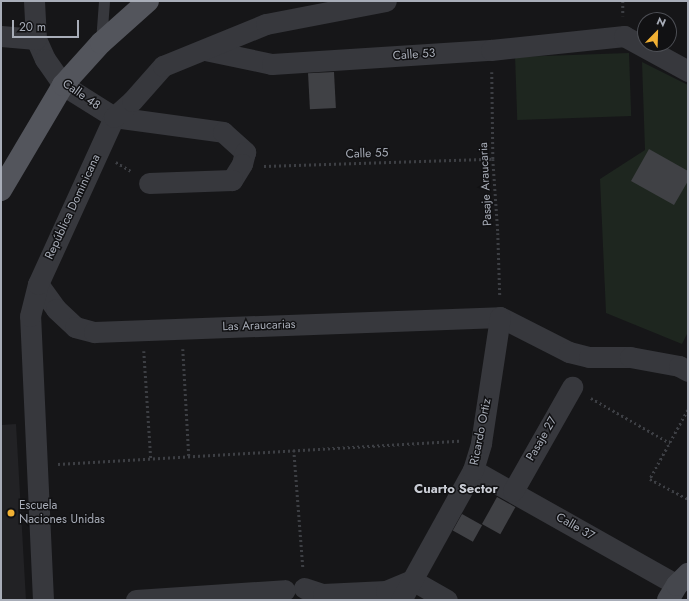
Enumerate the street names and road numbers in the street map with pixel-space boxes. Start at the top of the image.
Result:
street label: Calle 53 [392,46,436,64]
street label: Calle 48 [59,77,103,113]
street label: Pasaje Araucaria [477,142,495,226]
street label: Calle 55 [345,146,389,162]
street label: República Dominicana [42,152,104,262]
street label: Las Araucarias [222,318,296,334]
street label: Ricardo Ortiz [467,397,495,467]
street label: Pasaje 27 [524,414,560,464]
street label: Calle 37 [553,510,597,544]

